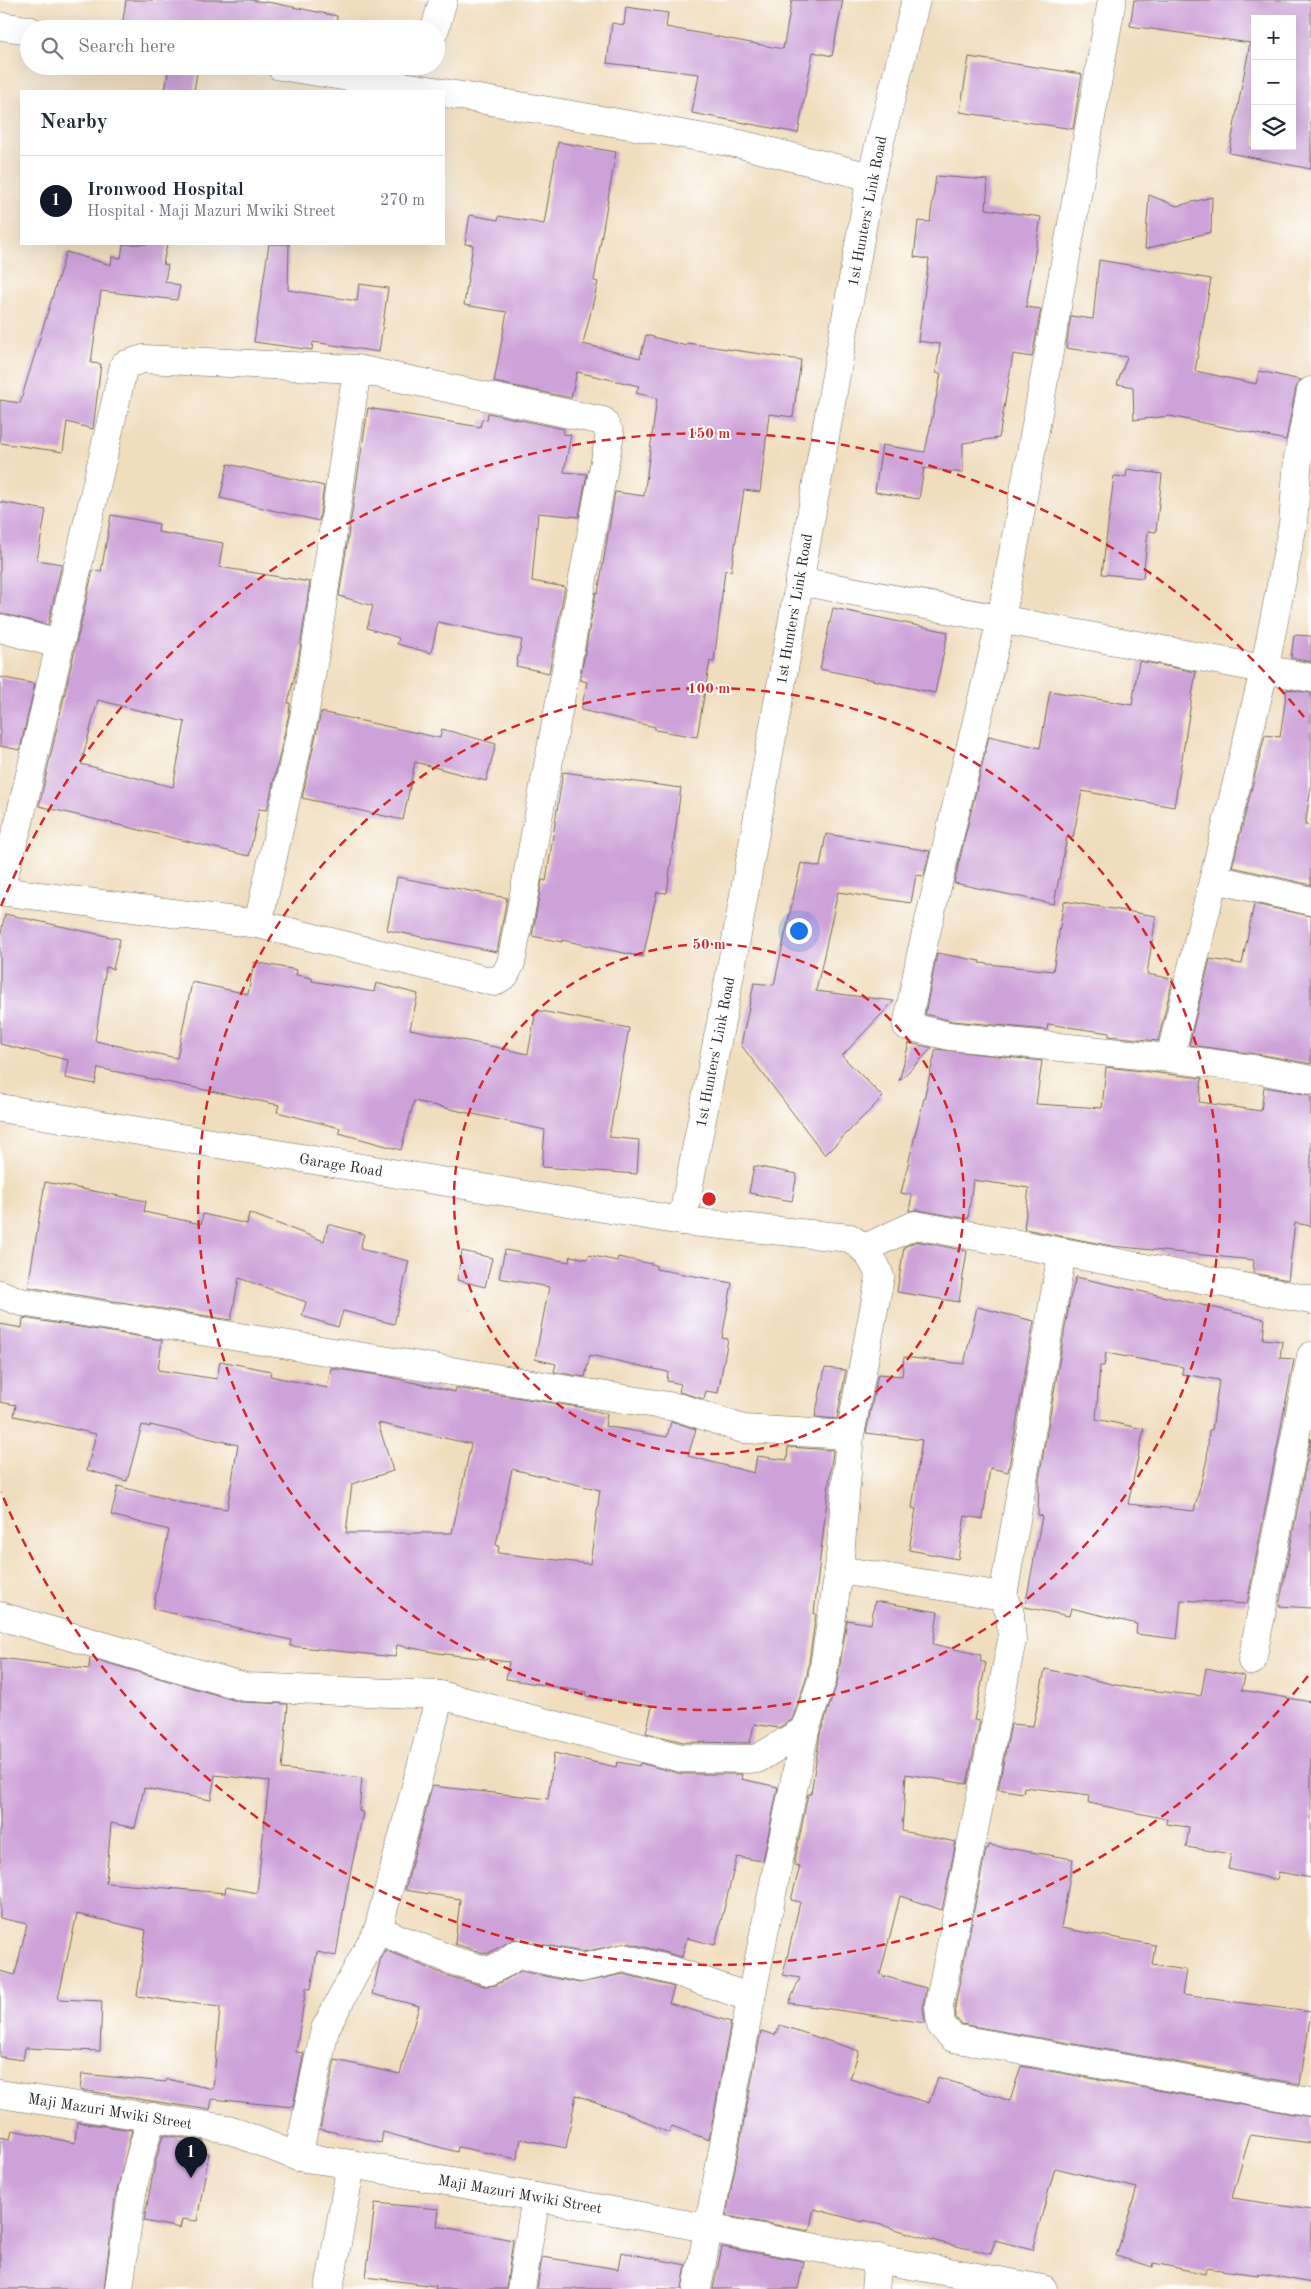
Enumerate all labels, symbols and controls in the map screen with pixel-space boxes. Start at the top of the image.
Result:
map controls [1251,15,1296,150]
button: + [1251,15,1296,60]
search box [20,20,445,75]
icon: search [38,34,66,62]
text: Search here [78,38,175,57]
button: − [1251,60,1296,105]
button: layers [1251,105,1296,150]
text: Nearby [40,112,108,133]
street label: 1st Hunters' Link Road [847,135,890,288]
text: Ironwood Hospital [87,181,244,200]
text: 1 [51,193,61,209]
text: 270 m [380,193,425,209]
text: Hospital · Maji Mazuri Mwiki Street [87,204,336,220]
text: 150 m [688,427,730,442]
street label: 1st Hunters' Link Road [775,533,816,686]
text: 100 m [688,682,730,697]
your location [786,918,812,944]
text: 50 m [692,938,726,953]
street label: 1st Hunters' Link Road [695,976,738,1129]
street label: Garage Road [298,1152,384,1181]
centre of rings [700,1190,718,1208]
street label: Maji Mazuri Mwiki Street [27,2092,193,2133]
pin: 1 [175,2137,207,2178]
street label: Maji Mazuri Mwiki Street [437,2174,603,2217]

